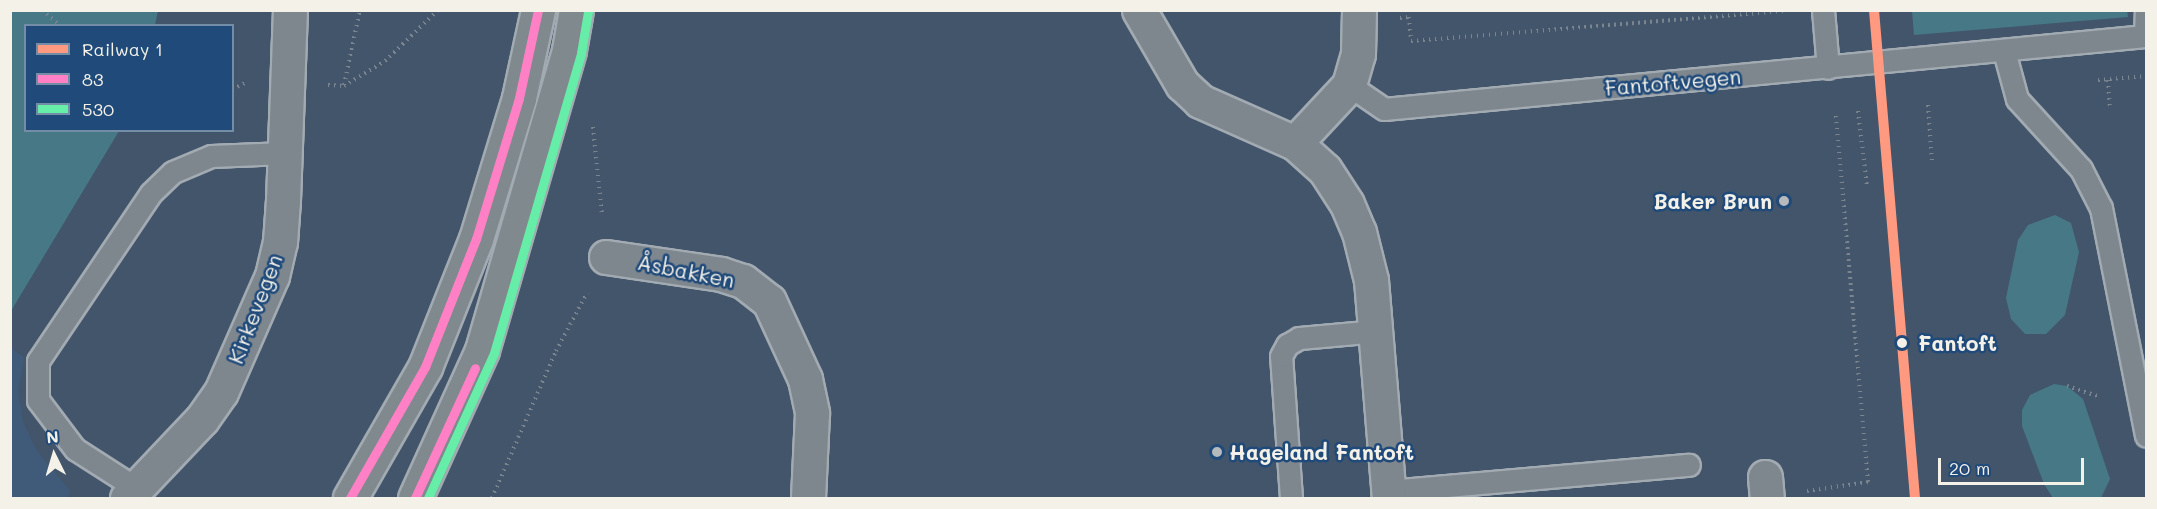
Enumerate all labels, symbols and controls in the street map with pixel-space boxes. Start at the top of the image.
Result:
legend [24,24,234,132]
text: Railway 1 [82,37,163,61]
street label: Fantoftvegen [1604,64,1742,100]
text: 83 [82,67,103,91]
text: 530 [82,97,114,121]
place label: Baker Brun [1653,188,1772,214]
marker: Baker Brun [1777,194,1791,208]
street label: Åsbakken [635,249,737,293]
street label: Kirkevegen [223,251,287,367]
place label: Fantoft [1918,330,1997,356]
marker: Fantoft [1891,332,1913,354]
north arrow [24,425,84,485]
text: N [45,426,59,448]
place label: Hageland Fantoft [1229,439,1414,465]
marker: Hageland Fantoft [1210,445,1224,459]
scale bar [1941,446,2086,484]
text: 20 m [1949,456,1990,480]

